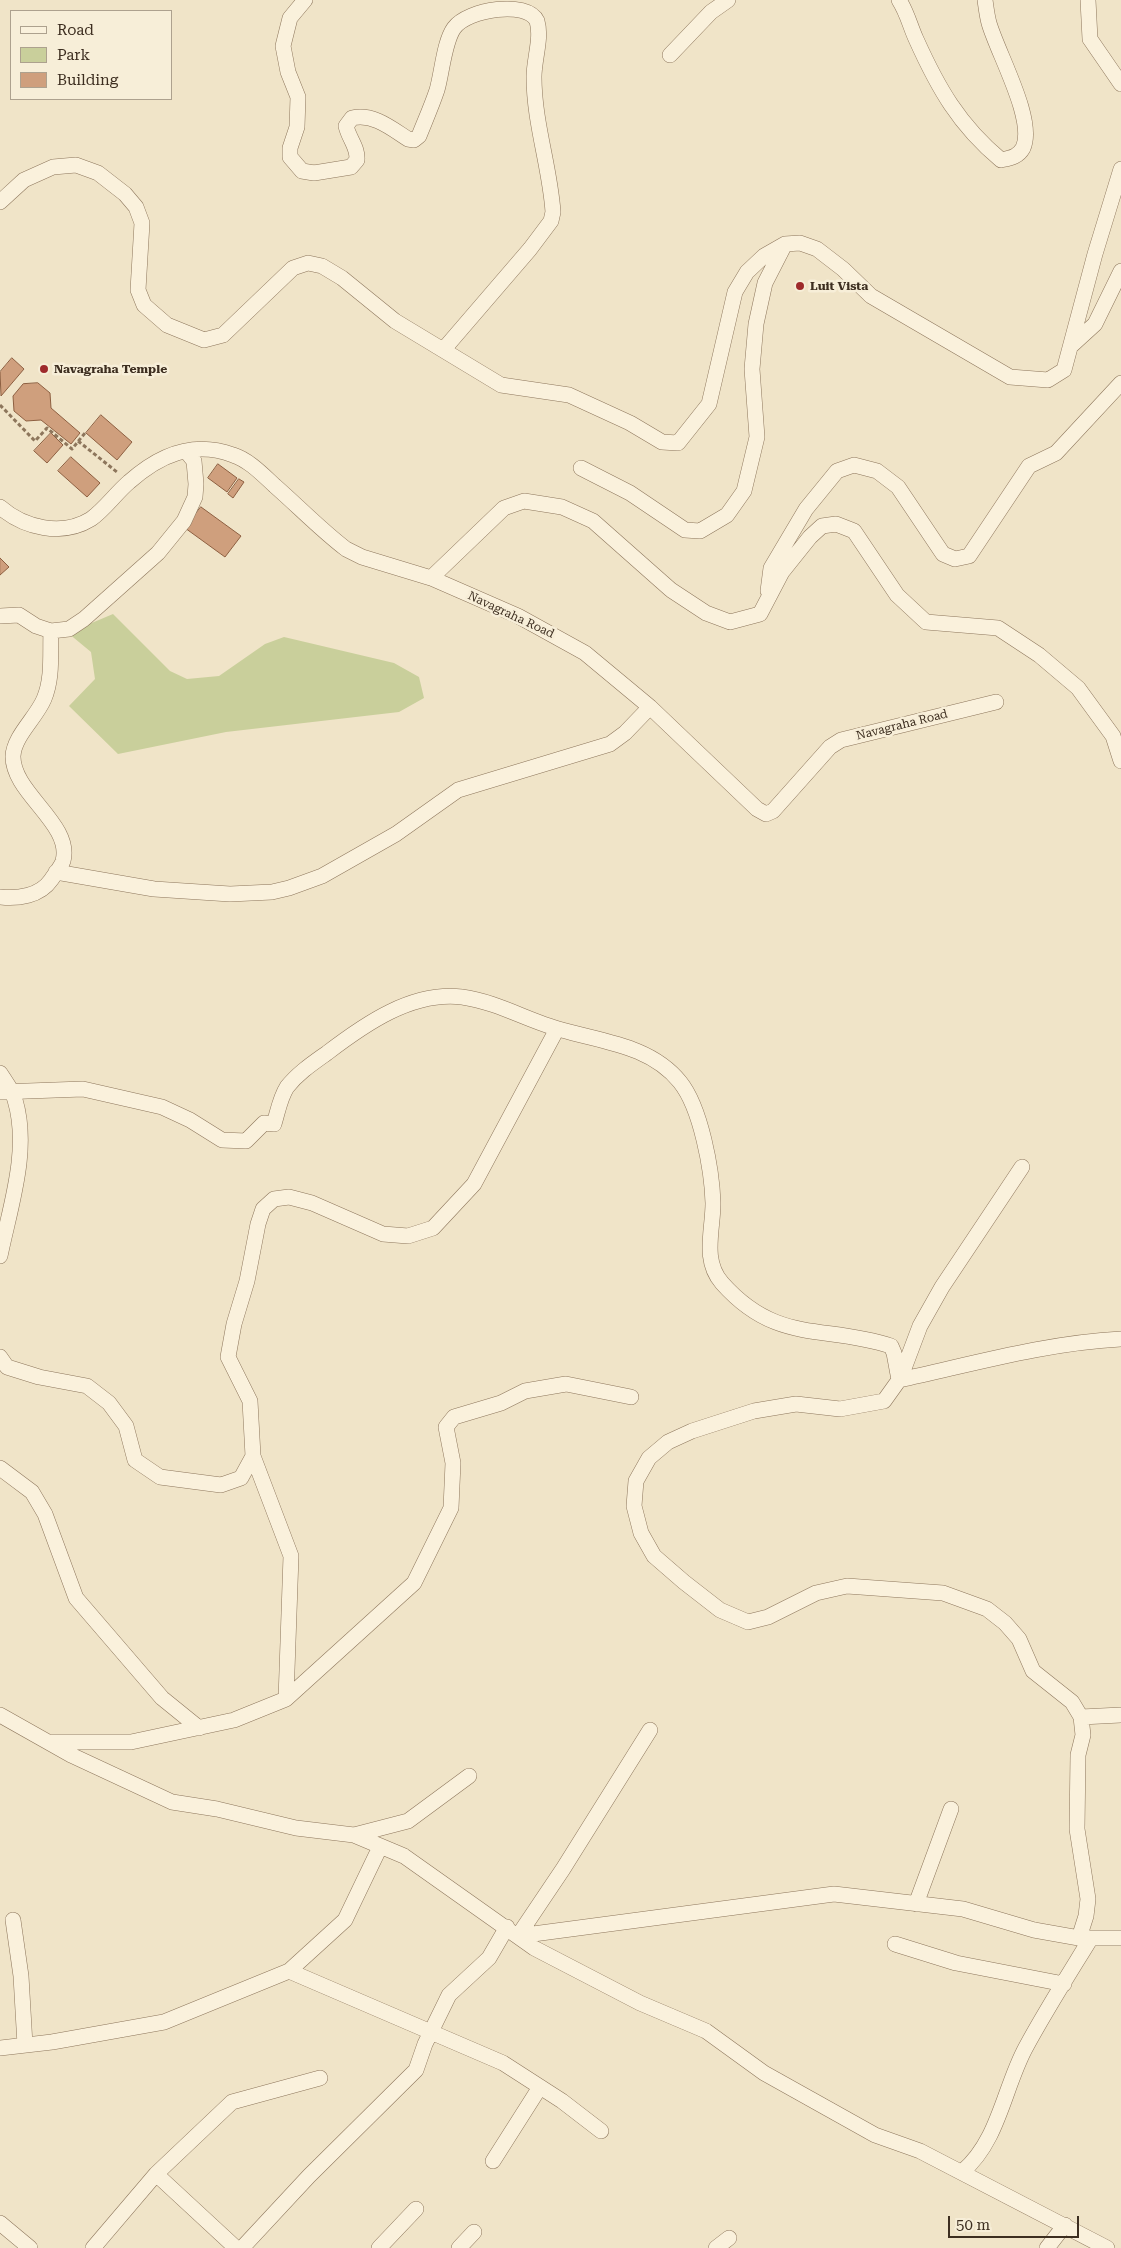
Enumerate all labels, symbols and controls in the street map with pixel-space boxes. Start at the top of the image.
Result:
legend [10,10,172,100]
text: Road [57,21,94,39]
text: Park [57,46,90,64]
text: Building [57,71,118,89]
place label: Luit Vista [810,279,868,293]
marker: Luit Vista [794,280,806,292]
place label: Navagraha Temple [54,362,167,376]
marker: Navagraha Temple [38,363,50,375]
street label: Navagraha Road [465,589,557,641]
street label: Navagraha Road [855,707,949,743]
scale bar [951,2206,1082,2238]
text: 50 m [956,2216,990,2234]

